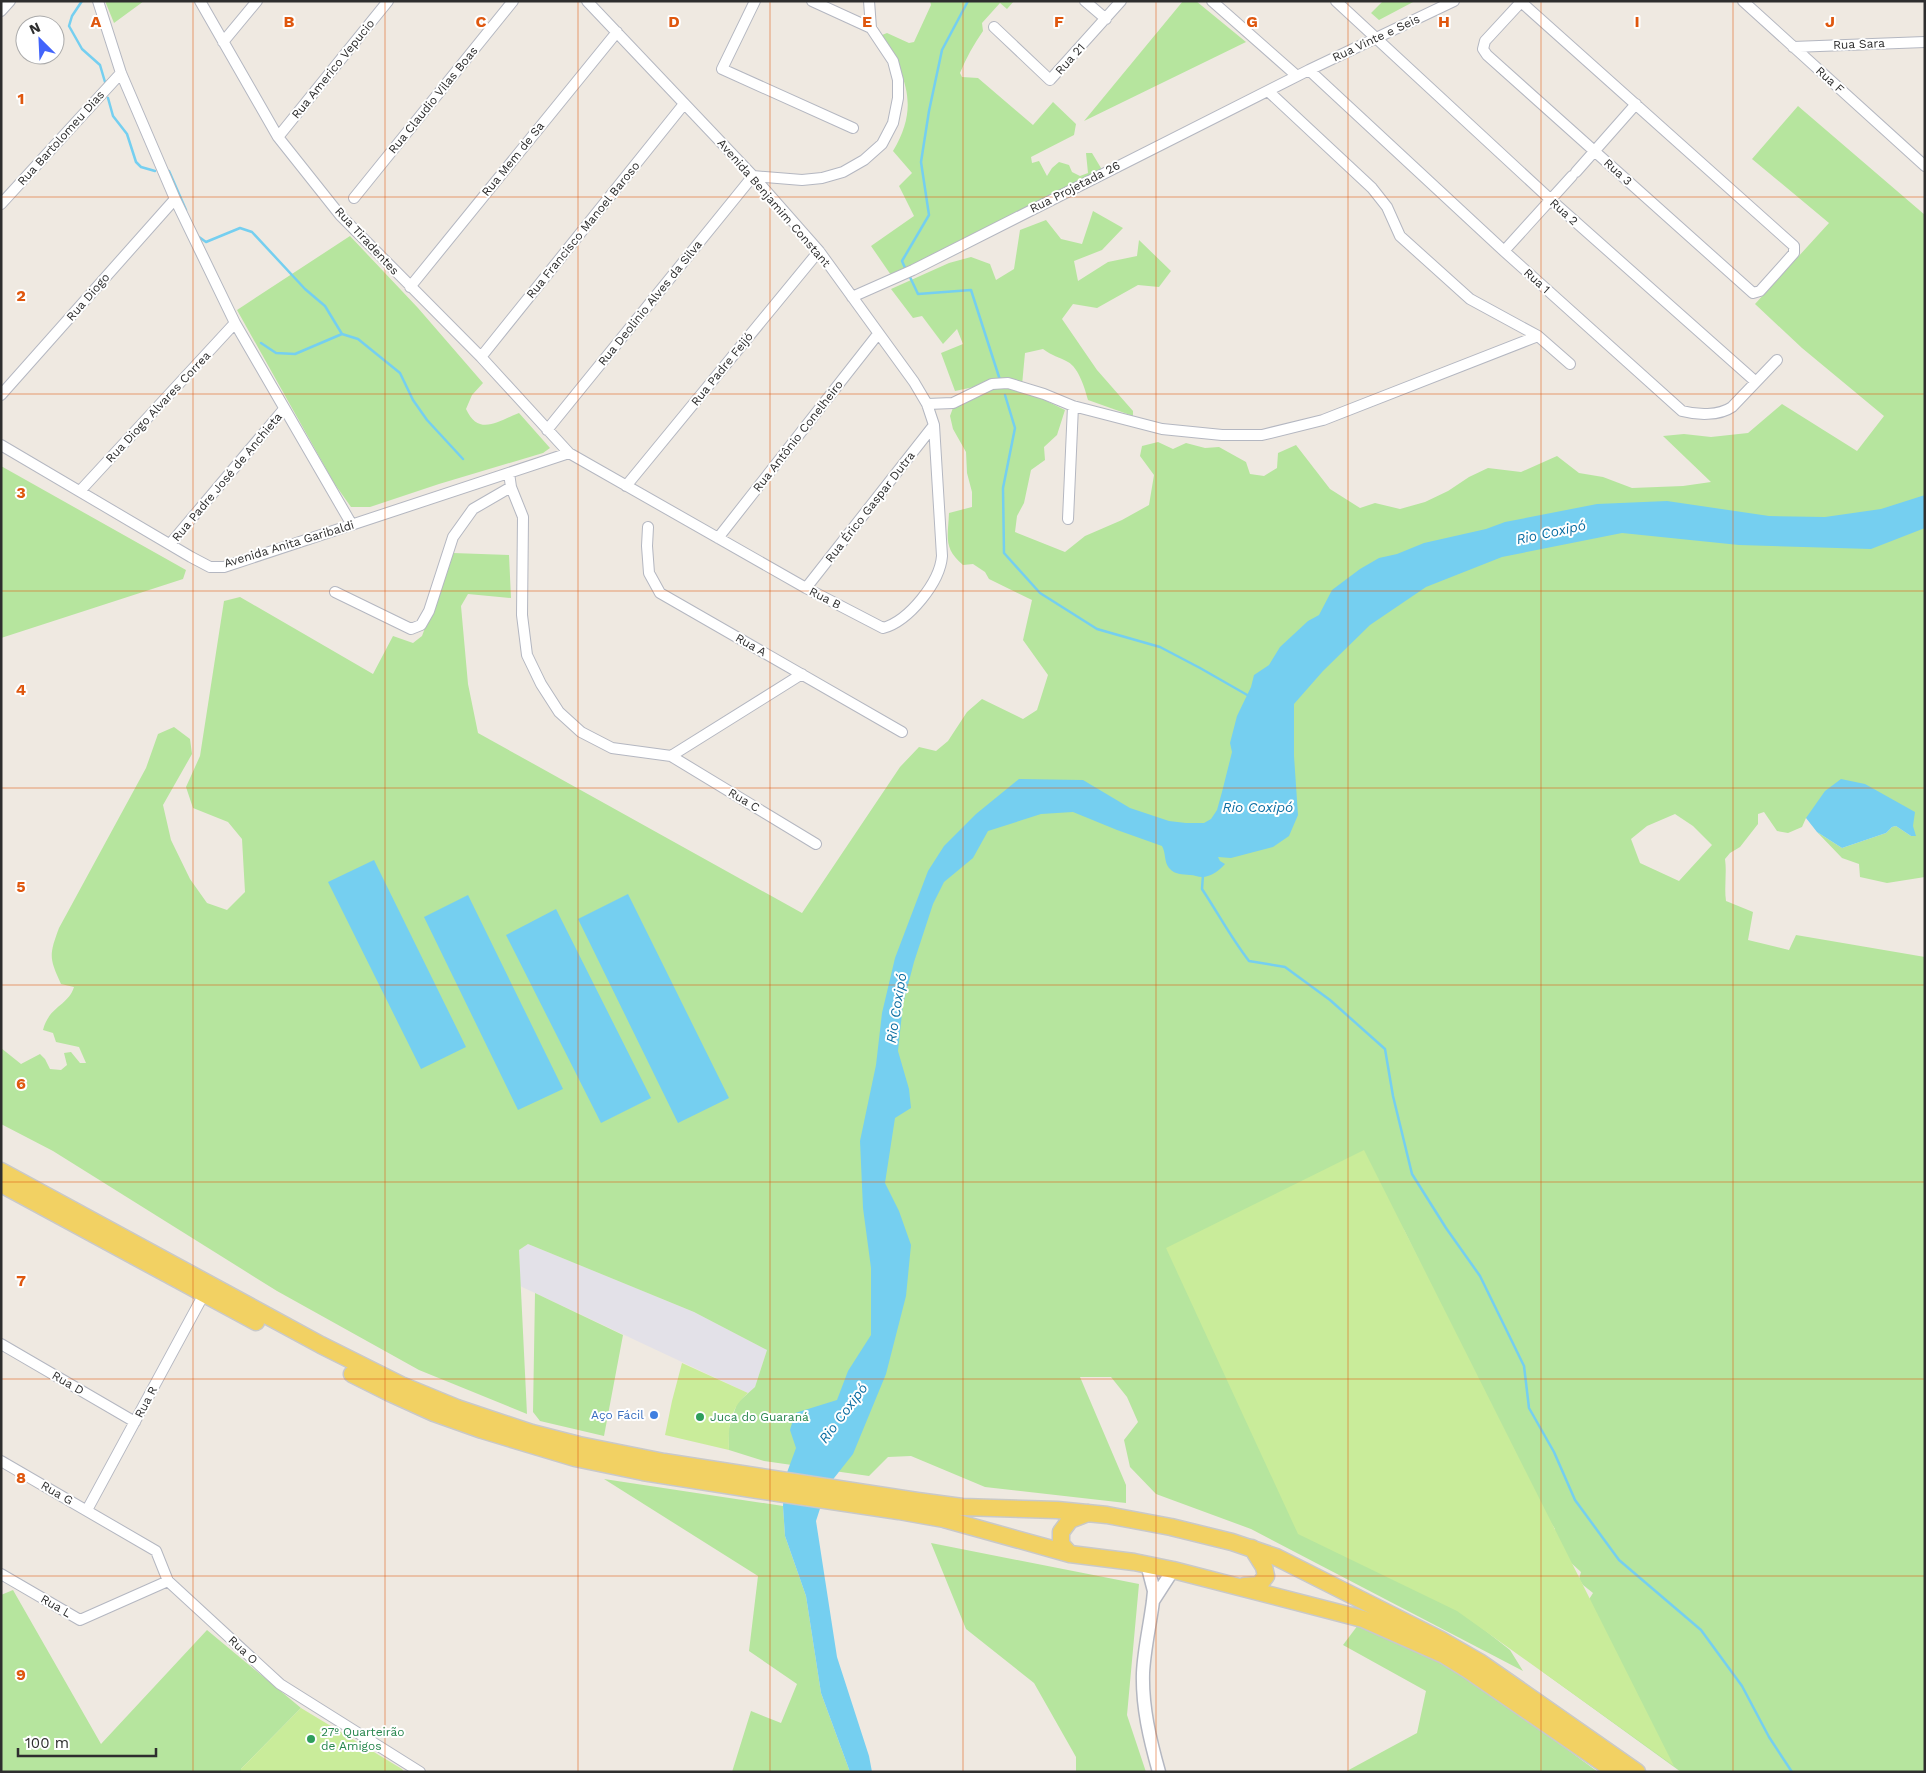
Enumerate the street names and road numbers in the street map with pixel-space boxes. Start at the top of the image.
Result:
street label: Rua Vinte e Seis [1330,12,1422,64]
street label: Rua Americo Vepucio [289,17,377,121]
street label: Rua Sara [1833,36,1885,52]
street label: Rua 21 [1052,40,1088,78]
street label: Rua Claudio Vilas Boas [386,44,480,156]
street label: Rua F [1813,64,1847,96]
street label: Rua Bartolomeu Dias [15,88,107,188]
street label: Rua Mem de Sa [479,119,547,199]
street label: Avenida Benjamim Constant [715,136,833,270]
street label: Rua 3 [1601,156,1635,188]
street label: Rua Projetada 26 [1028,158,1122,216]
street label: Rua Francisco Manoel Baroso [523,159,643,301]
street label: Rua 2 [1547,196,1581,228]
street label: Rua Tiradentes [332,204,402,278]
street label: Rua Deolinio Alves da Silva [595,237,705,368]
street label: Rua 1 [1521,266,1553,296]
street label: Rua Diogo [64,270,112,324]
street label: Rua Padre Feijó [688,329,756,409]
street label: Rua Diogo Alvares Correa [103,348,213,466]
street label: Rua Antônio Conelheiro [750,377,846,495]
street label: Rua Padre José de Anchieta [169,410,285,544]
street label: Rua Érico Gaspar Dutra [822,449,918,565]
street label: Avenida Anita Garibaldi [222,518,356,570]
street label: Rua B [807,584,843,612]
street label: Rua A [733,631,769,659]
street label: Rua C [726,785,762,815]
street label: Rua D [50,1368,86,1398]
street label: Rua R [132,1384,160,1420]
street label: Rua G [39,1478,75,1508]
street label: Rua L [38,1592,74,1620]
street label: Rua O [225,1633,261,1667]

